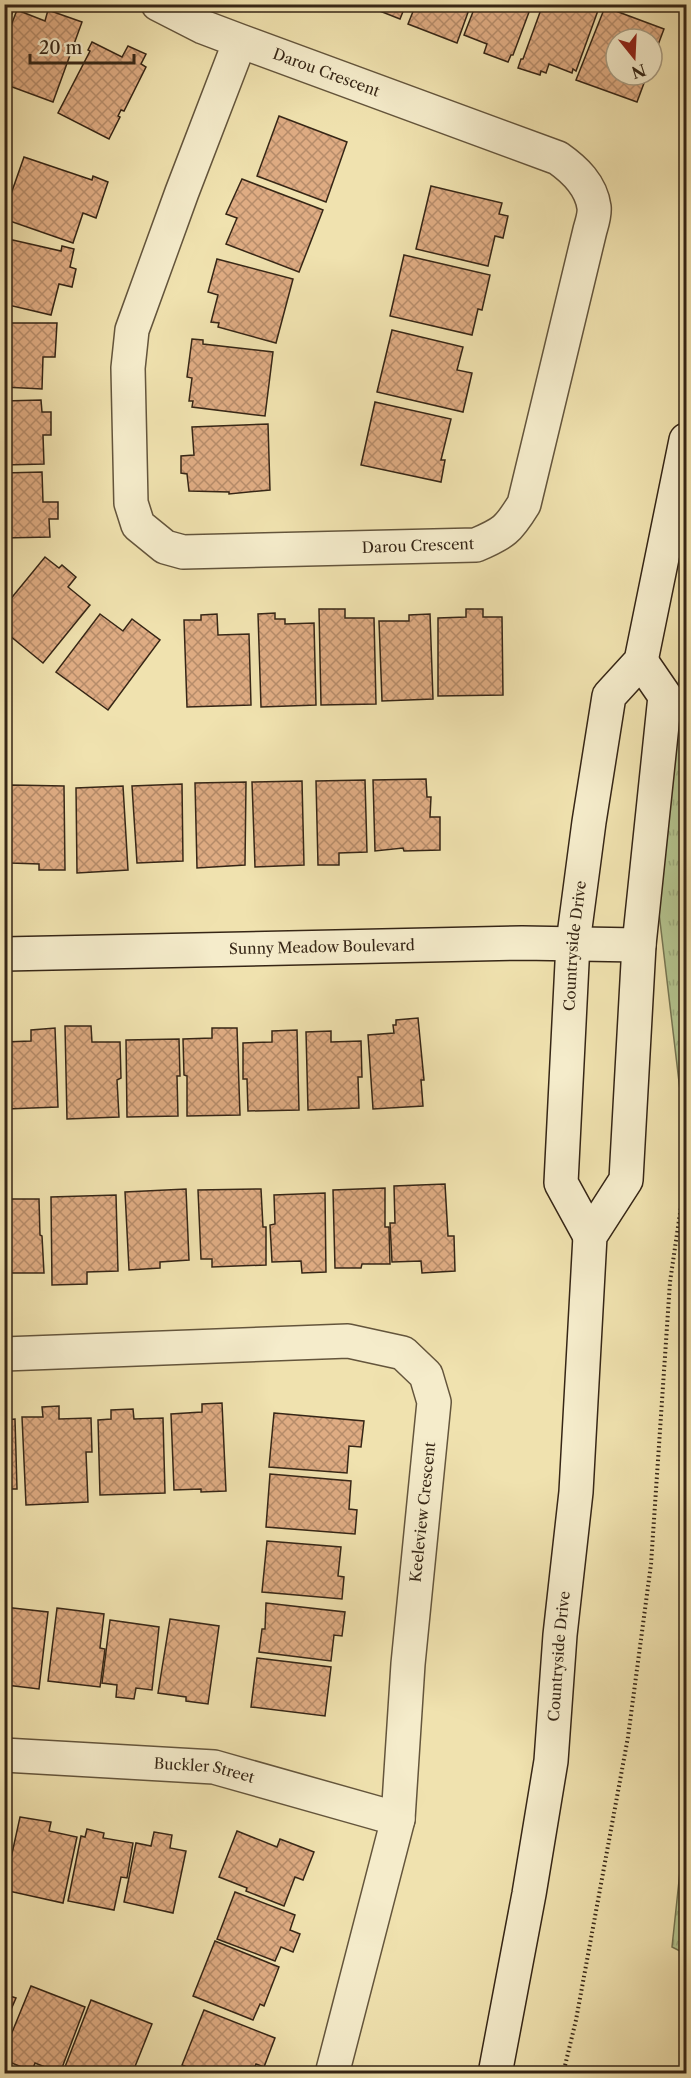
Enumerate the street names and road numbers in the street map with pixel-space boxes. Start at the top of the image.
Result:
street label: Darou Crescent [270,44,383,101]
street label: Darou Crescent [362,534,475,557]
street label: Countryside Drive [560,880,590,1011]
street label: Sunny Meadow Boulevard [229,935,415,958]
street label: Keeleview Crescent [406,1440,439,1583]
street label: Countryside Drive [544,1590,574,1722]
street label: Buckler Street [153,1754,257,1787]

